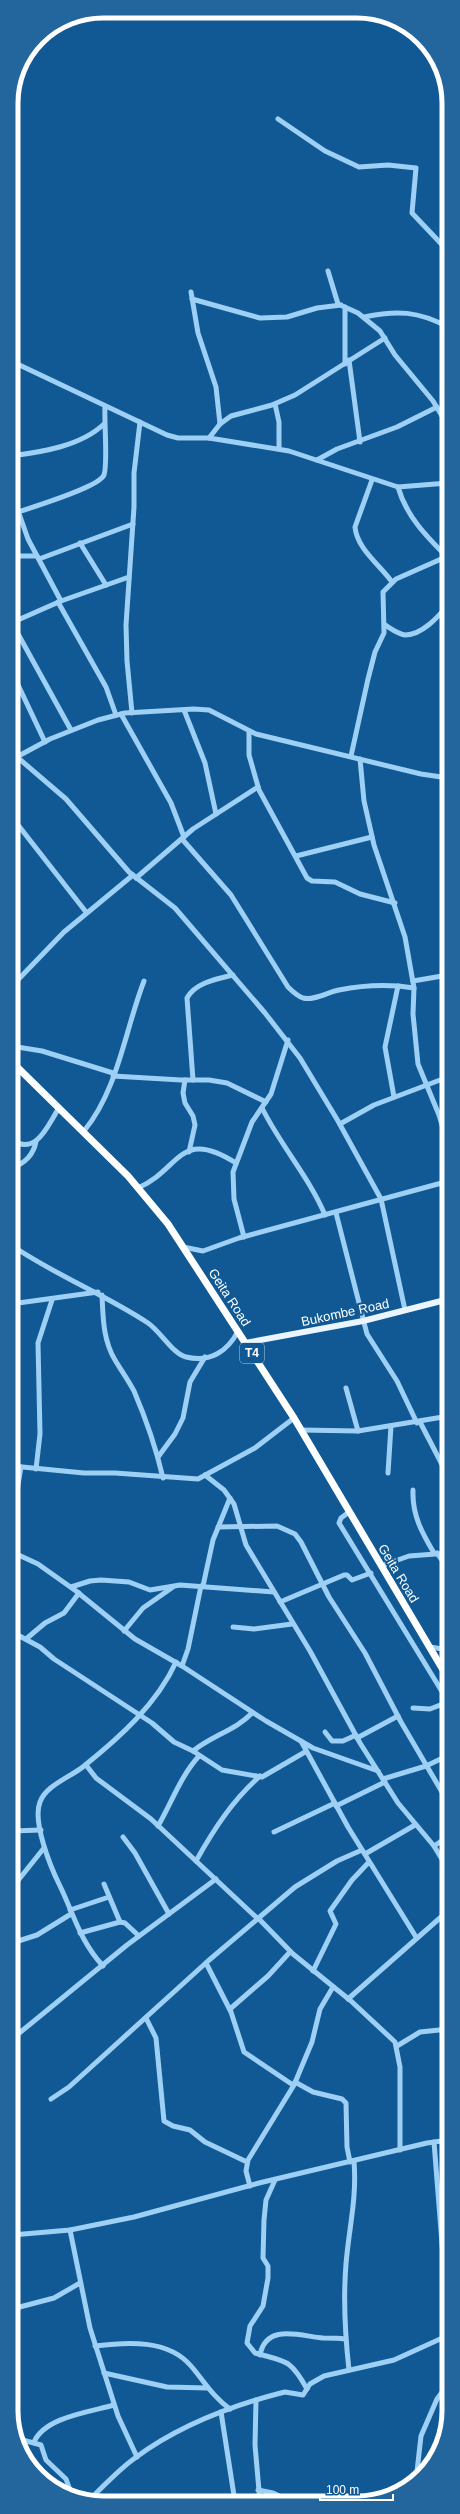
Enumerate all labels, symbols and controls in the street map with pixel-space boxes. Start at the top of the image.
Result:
street label: Geita Road [205,1266,254,1329]
street label: Bukombe Road [300,1296,390,1329]
road number: T4 [240,1343,264,1363]
street label: Geita Road [375,1541,422,1605]
scale bar [320,2476,393,2502]
text: 100 m [326,2483,359,2497]

